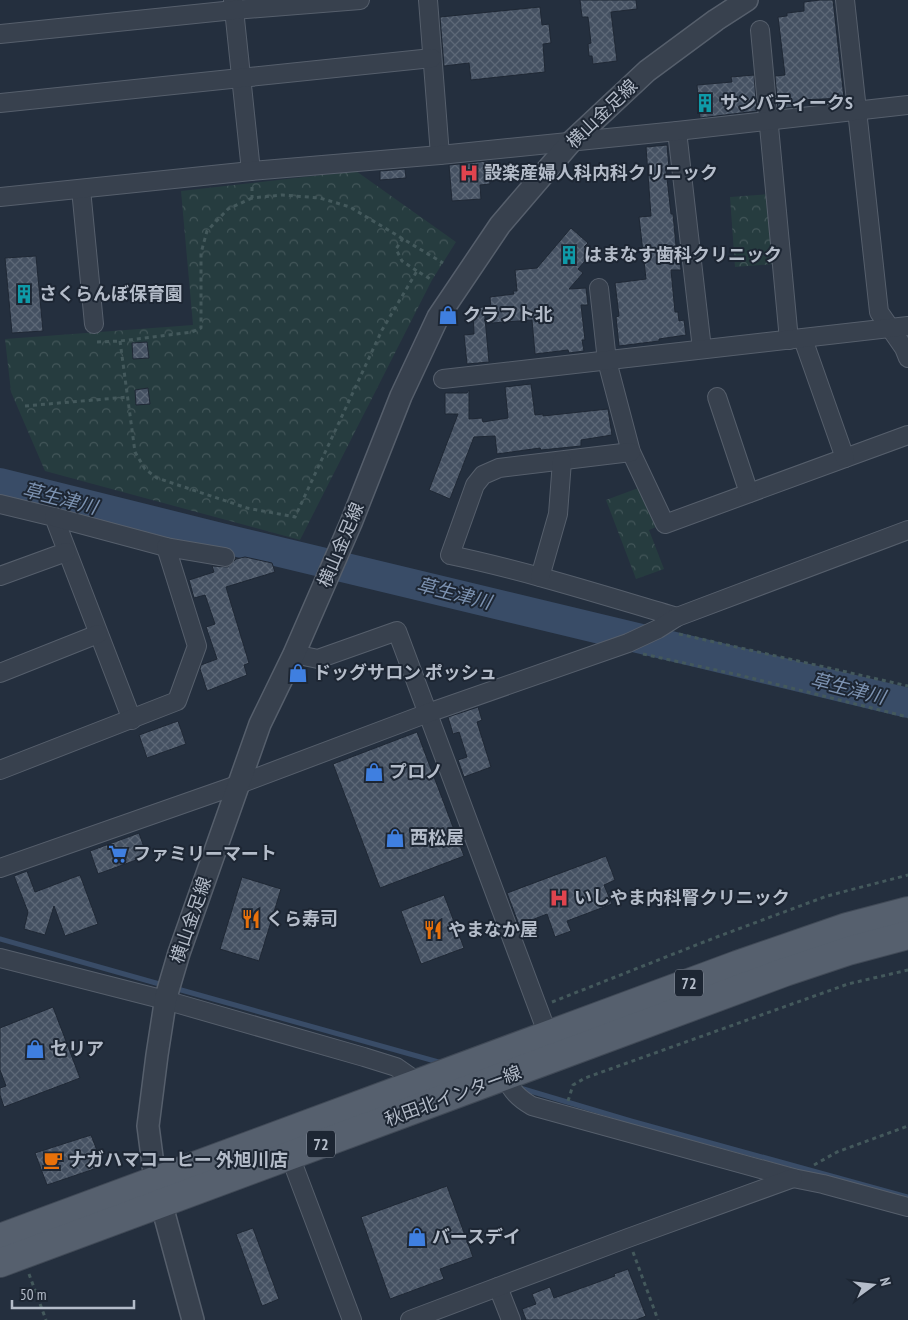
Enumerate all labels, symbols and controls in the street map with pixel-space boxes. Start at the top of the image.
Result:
street label: 横山金足線 [561,74,642,153]
place label: サンバティークS [720,91,853,114]
building icon: サンバティークS [694,92,716,114]
place label: 設楽産婦人科内科クリニック [484,161,718,184]
hospital icon: 設楽産婦人科内科クリニック [458,162,480,184]
place label: はまなす歯科クリニック [584,243,782,266]
building icon: はまなす歯科クリニック [558,244,580,266]
place label: さくらんぼ保育園 [39,282,183,305]
building icon: さくらんぼ保育園 [13,283,35,305]
place label: クラフト北 [463,303,553,326]
shop icon: クラフト北 [437,304,459,326]
water label: 草生津川 [20,477,102,519]
street label: 横山金足線 [312,499,369,591]
water label: 草生津川 [414,572,496,614]
place label: ドッグサロン ポッシュ [313,661,497,684]
shop icon: ドッグサロン ポッシュ [287,662,309,684]
water label: 草生津川 [808,667,890,709]
place label: プロノ [389,760,443,783]
shop icon: プロノ [363,761,385,783]
place label: 西松屋 [410,826,464,849]
shop icon: 西松屋 [384,827,406,849]
place label: ファミリーマート [133,842,277,865]
supermarket icon: ファミリーマート [107,843,129,865]
street label: 横山金足線 [165,874,216,966]
place label: いしやま内科腎クリニック [574,886,790,909]
hospital icon: いしやま内科腎クリニック [548,887,570,909]
place label: くら寿司 [266,907,338,930]
restaurant icon: くら寿司 [240,908,262,930]
place label: やまなか屋 [448,918,538,941]
restaurant icon: やまなか屋 [422,919,444,941]
road number: 72 [675,970,703,996]
place label: セリア [50,1037,104,1060]
shop icon: セリア [24,1038,46,1060]
street label: 秋田北インター線 [381,1060,524,1131]
road number: 72 [307,1130,335,1158]
place label: ナガハマコーヒー 外旭川店 [68,1148,288,1171]
cafe icon: ナガハマコーヒー 外旭川店 [42,1149,64,1171]
place label: バースデイ [432,1225,521,1248]
shop icon: バースデイ [406,1226,428,1248]
north arrow [848,1260,898,1310]
text: N [876,1276,895,1288]
scale bar [12,1278,135,1310]
text: 50 m [20,1285,46,1304]

